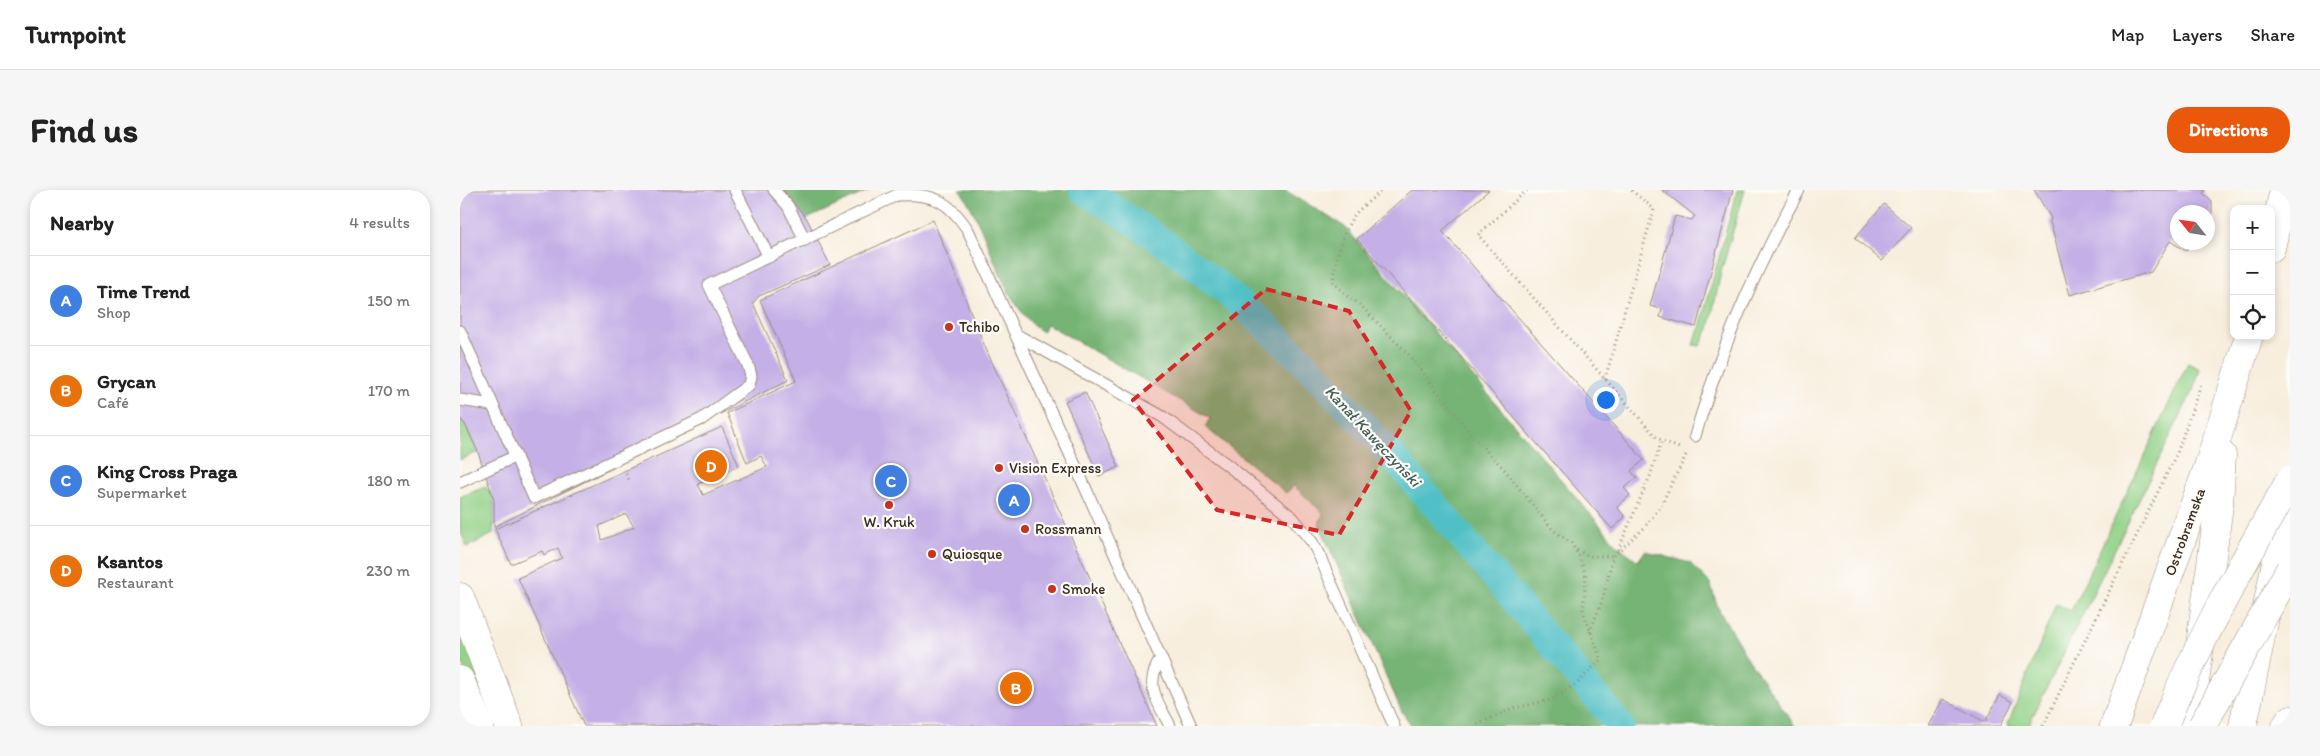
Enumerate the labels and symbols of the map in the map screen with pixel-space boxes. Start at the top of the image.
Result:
north arrow [2170,205,2215,250]
place label: Tchibo [959,318,1000,336]
marker: Tchibo [943,321,955,333]
water label: Kanał Kawęczyński [1321,381,1426,492]
your location [1593,387,1619,413]
pin: D [695,447,727,485]
place label: Vision Express [1009,459,1101,477]
pin: C [875,462,907,500]
marker: Vision Express [993,462,1005,474]
pin: A [998,481,1030,519]
street label: Ostrobramska [2161,485,2209,578]
marker: W. Kruk [883,499,895,511]
place label: W. Kruk [863,513,915,531]
place label: Rossmann [1035,520,1101,538]
marker: Rossmann [1019,523,1031,535]
place label: Quiosque [942,545,1002,563]
marker: Quiosque [926,548,938,560]
place label: Smoke [1062,580,1105,598]
marker: Smoke [1046,583,1058,595]
pin: B [1000,669,1032,707]

